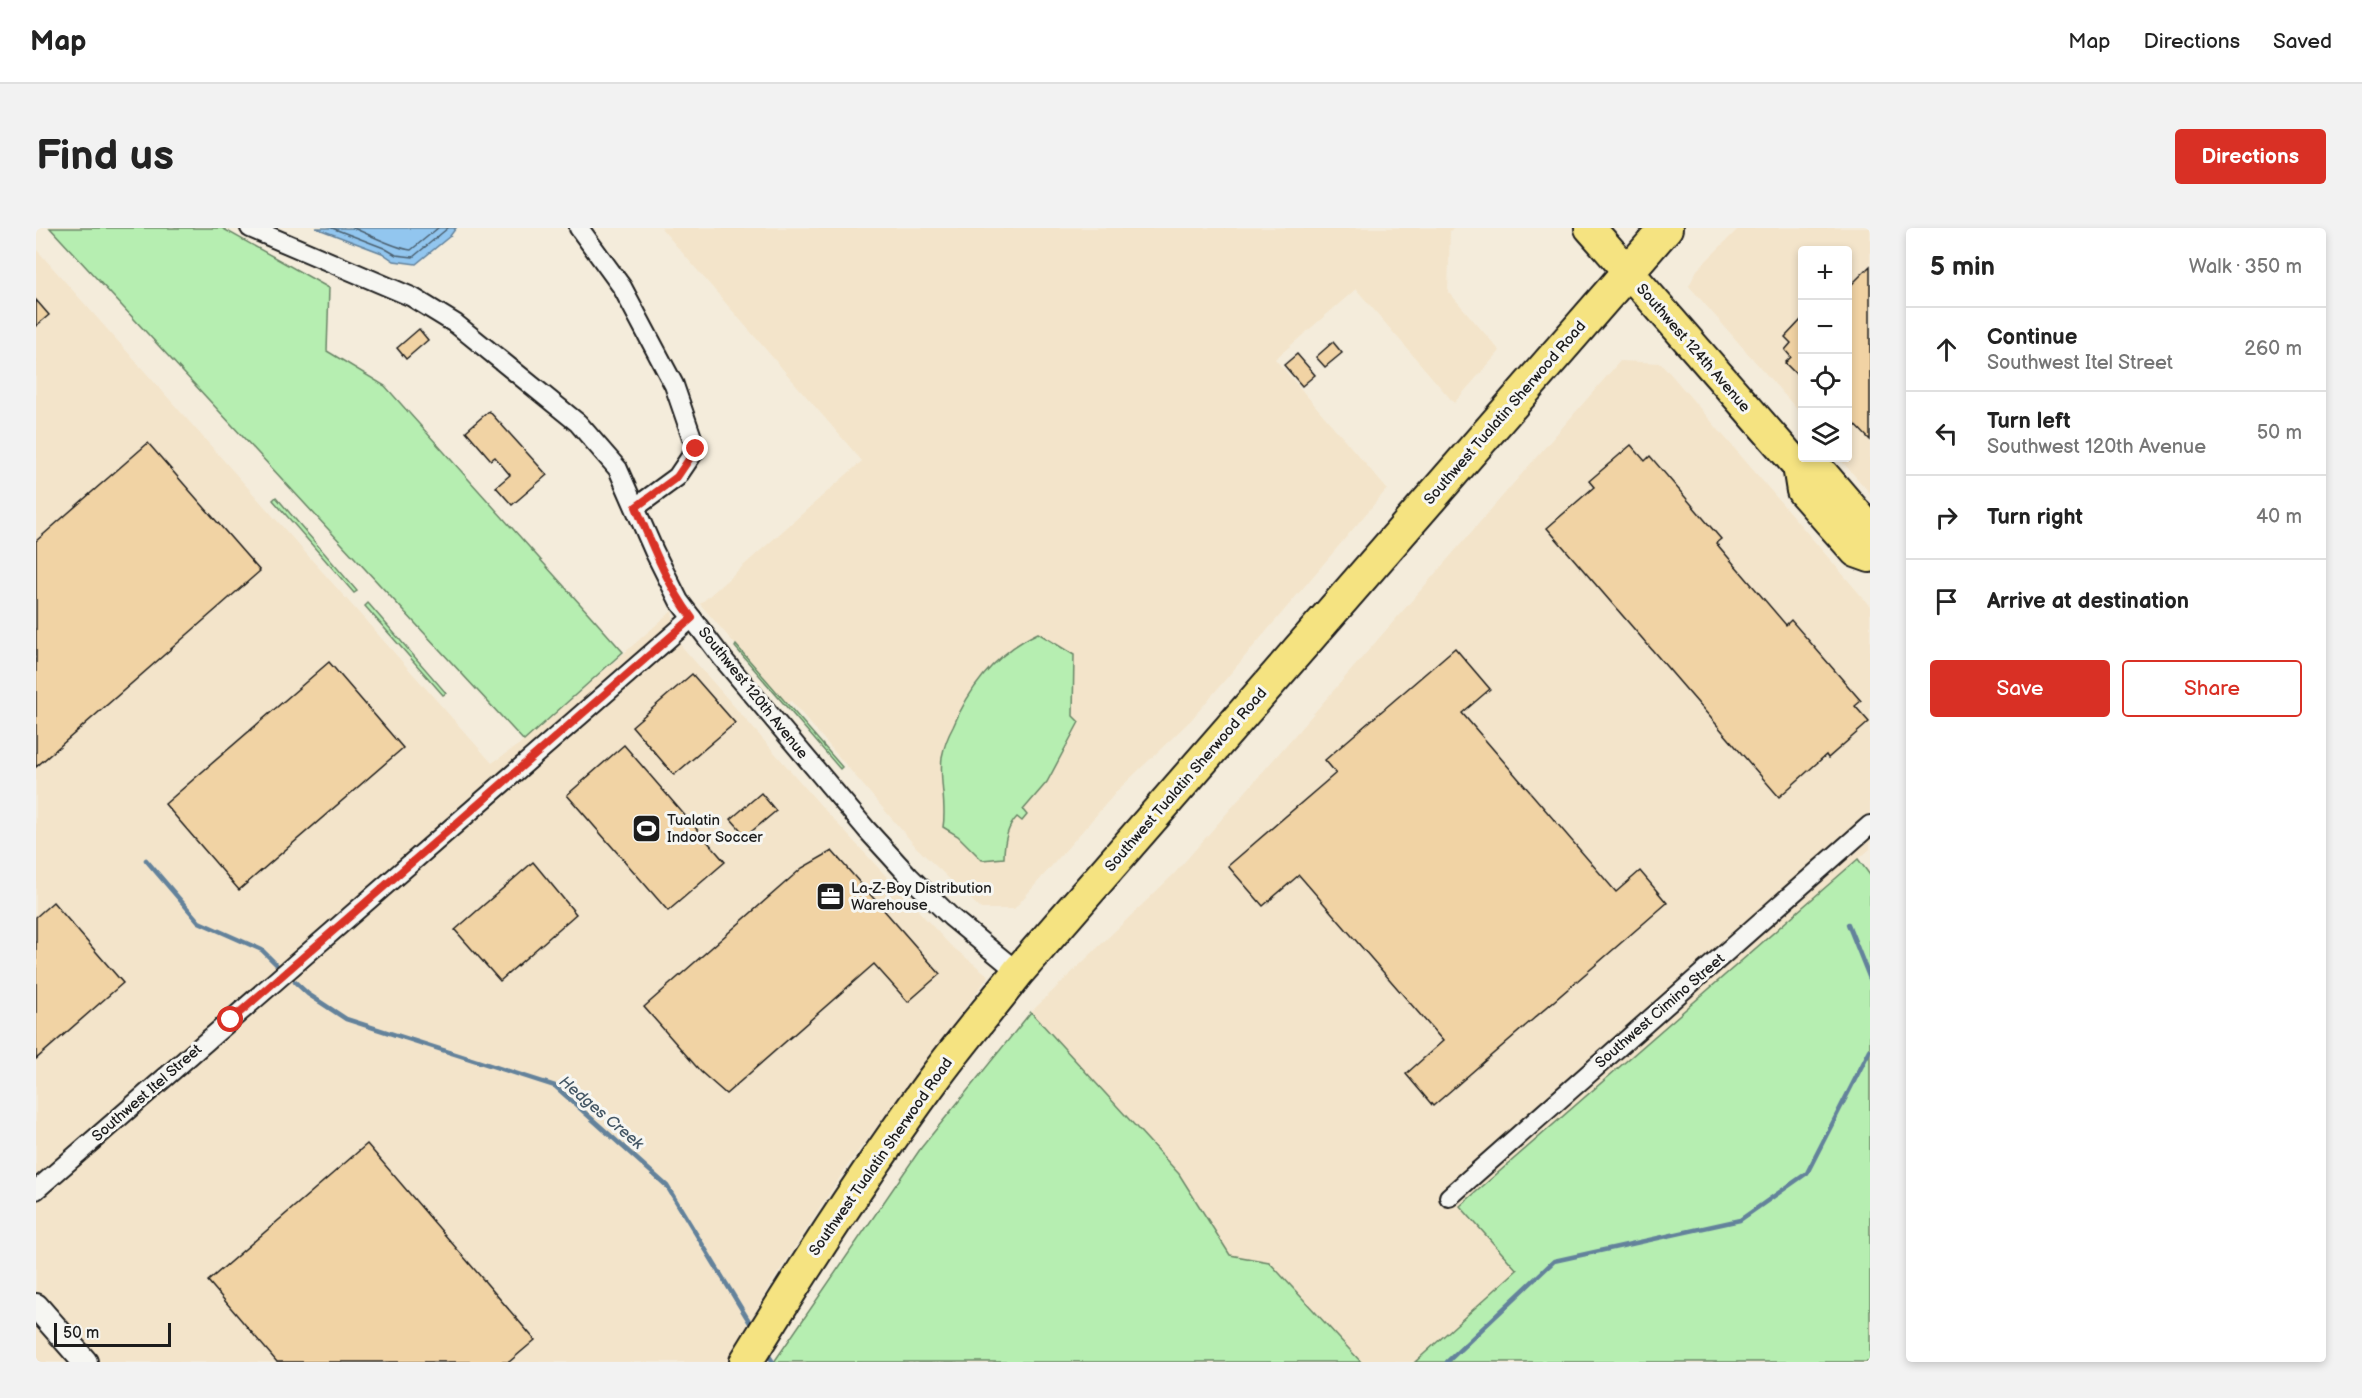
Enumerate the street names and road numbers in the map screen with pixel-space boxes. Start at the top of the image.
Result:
street label: Southwest 124th Avenue [1632,280,1754,416]
street label: Southwest Tualatin Sherwood Road [1420,317,1590,509]
street label: Southwest 120th Avenue [694,623,812,763]
street label: Southwest Tualatin Sherwood Road [1101,684,1271,876]
street label: Southwest Cimino Street [1591,949,1729,1072]
street label: Southwest Itel Street [88,1040,206,1146]
street label: Southwest Tualatin Sherwood Road [805,1054,957,1260]

